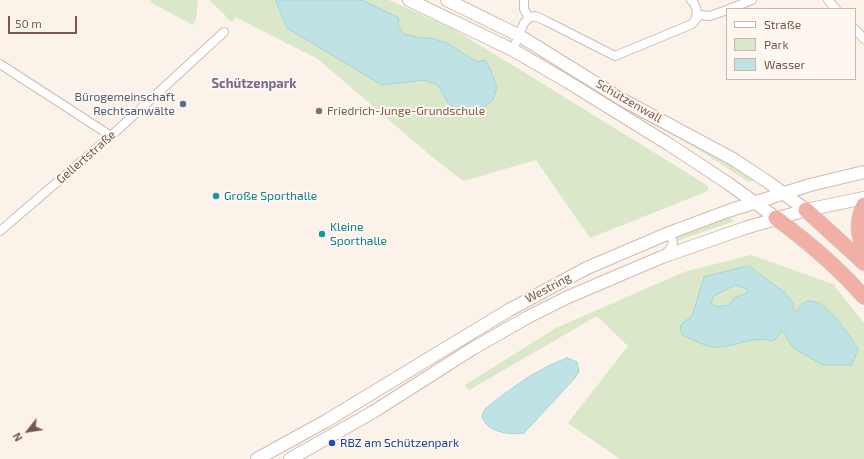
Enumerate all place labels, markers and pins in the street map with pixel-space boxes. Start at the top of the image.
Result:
place label: Bürogemeinschaft Rechtsanwälte [75,90,175,118]
marker: Bürogemeinschaft Rechtsanwälte [178,99,188,109]
place label: Friedrich-Junge-Grundschule [327,104,485,118]
marker: Friedrich-Junge-Grundschule [314,106,324,116]
place label: Große Sporthalle [224,189,317,203]
marker: Große Sporthalle [211,191,221,201]
place label: Kleine Sporthalle [330,220,387,248]
marker: Kleine Sporthalle [317,229,327,239]
place label: RBZ am Schützenpark [340,436,459,450]
marker: RBZ am Schützenpark [327,438,337,448]

